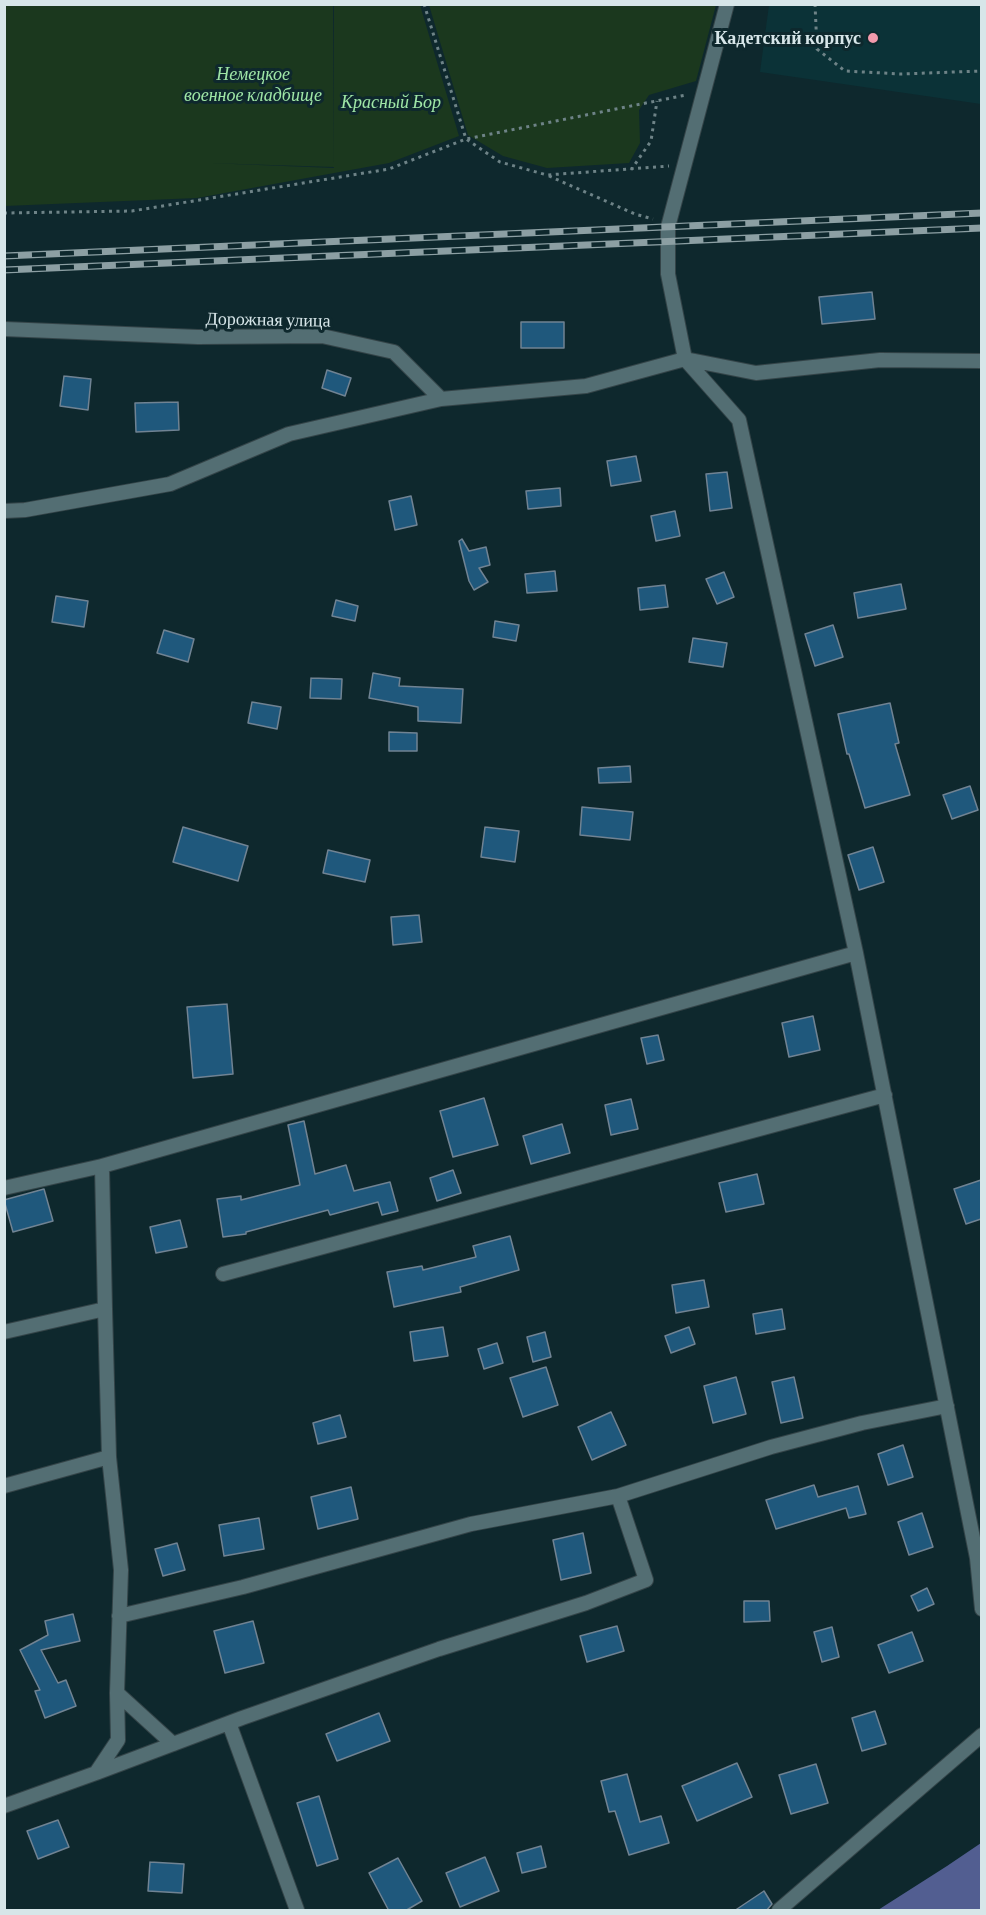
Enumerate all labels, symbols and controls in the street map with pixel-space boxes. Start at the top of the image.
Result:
place label: Кадетский корпус [715,27,861,49]
marker: Кадетский корпус [866,31,880,45]
park label: Немецкое военное кладбище [184,63,322,106]
park label: Красный Бор [341,91,441,113]
street label: Дорожная улица [205,308,331,332]

